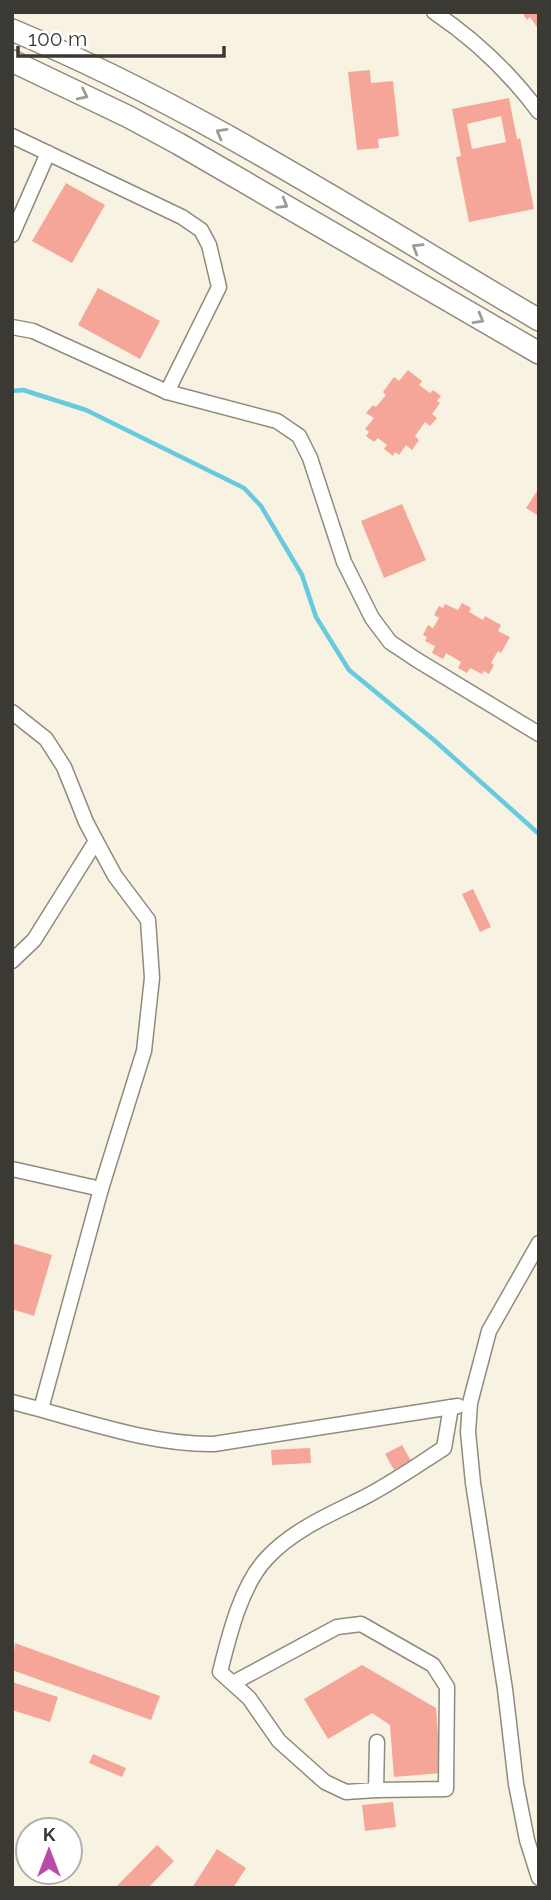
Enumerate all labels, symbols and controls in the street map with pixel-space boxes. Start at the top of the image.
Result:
scale bar [18,14,224,58]
text: 100 m [28,26,87,51]
one-way arrow [76,86,88,100]
one-way arrow [215,128,228,141]
one-way arrow [275,195,288,208]
one-way arrow [411,243,424,256]
one-way arrow [471,310,484,323]
north arrow [14,1816,84,1886]
text: K [43,1823,56,1845]

